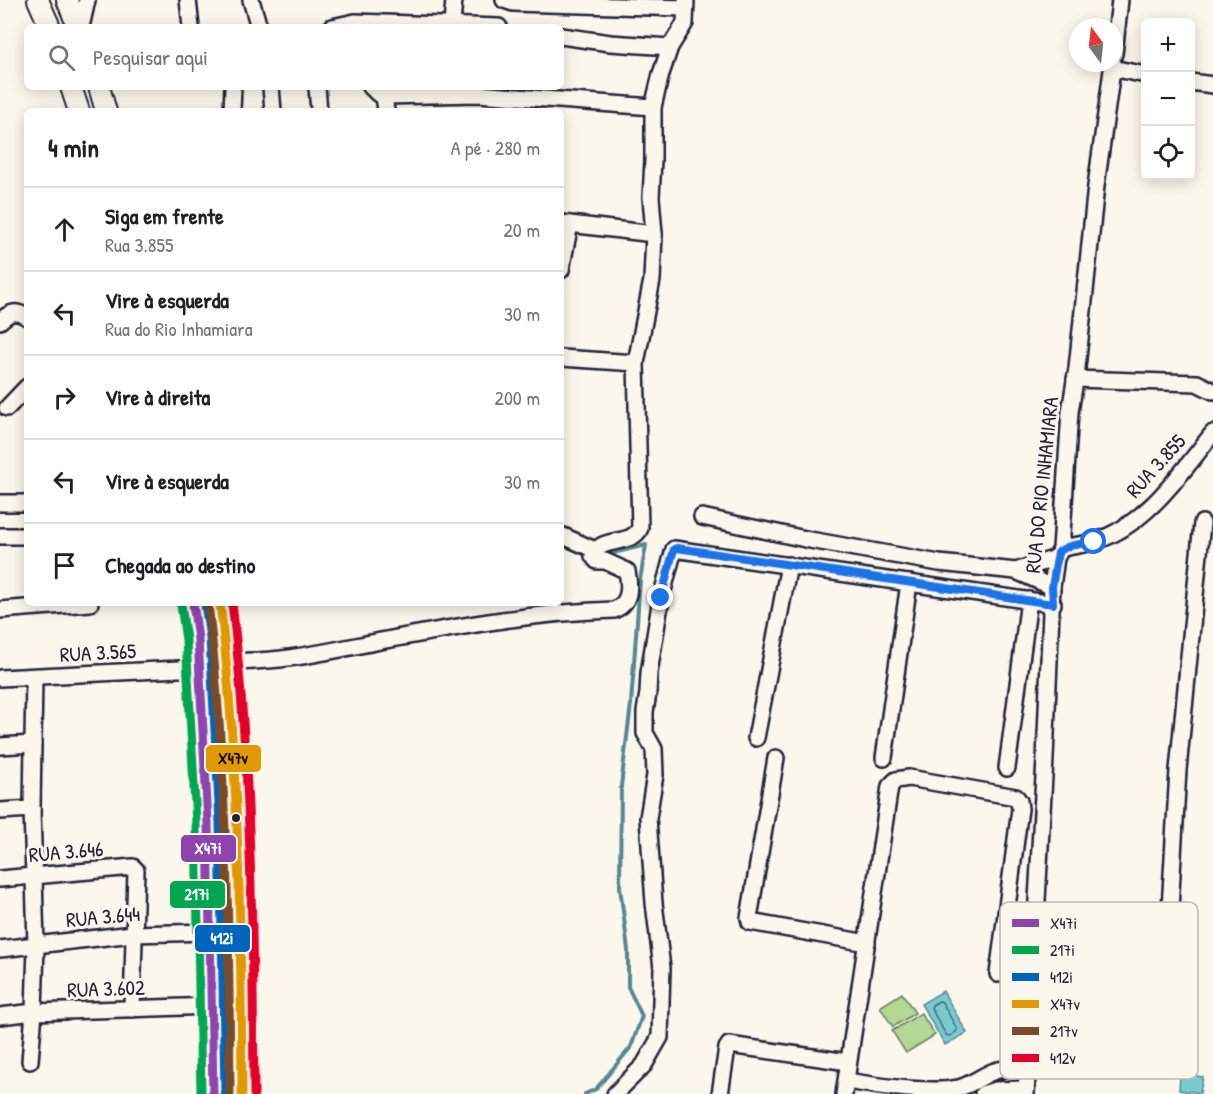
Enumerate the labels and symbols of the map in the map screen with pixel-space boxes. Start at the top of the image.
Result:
north arrow [1069,18,1123,72]
street label: RUA DO RIO INHAMIARA [1018,395,1065,575]
street label: RUA 3.855 [1119,427,1192,504]
route start [1080,528,1106,554]
route end [647,584,673,610]
street label: RUA 3.565 [59,636,137,669]
line badge: X47v [205,744,262,773]
text: X47v [218,747,249,769]
unlabelled marker [230,812,242,824]
street label: RUA 3.646 [27,834,104,869]
line badge: X47i [180,834,237,863]
text: X47i [194,837,222,859]
line badge: 217i [169,880,226,909]
text: 217i [185,883,209,905]
street label: RUA 3.644 [65,899,141,934]
legend [1000,902,1198,1079]
text: X47i [1050,912,1077,934]
line badge: 412i [194,924,251,953]
text: 412i [211,927,233,949]
text: 217i [1050,939,1075,961]
text: 412i [1050,966,1073,988]
street label: RUA 3.602 [67,973,145,1004]
text: X47v [1050,993,1081,1015]
text: 217v [1050,1020,1078,1042]
text: 412v [1050,1047,1076,1069]

